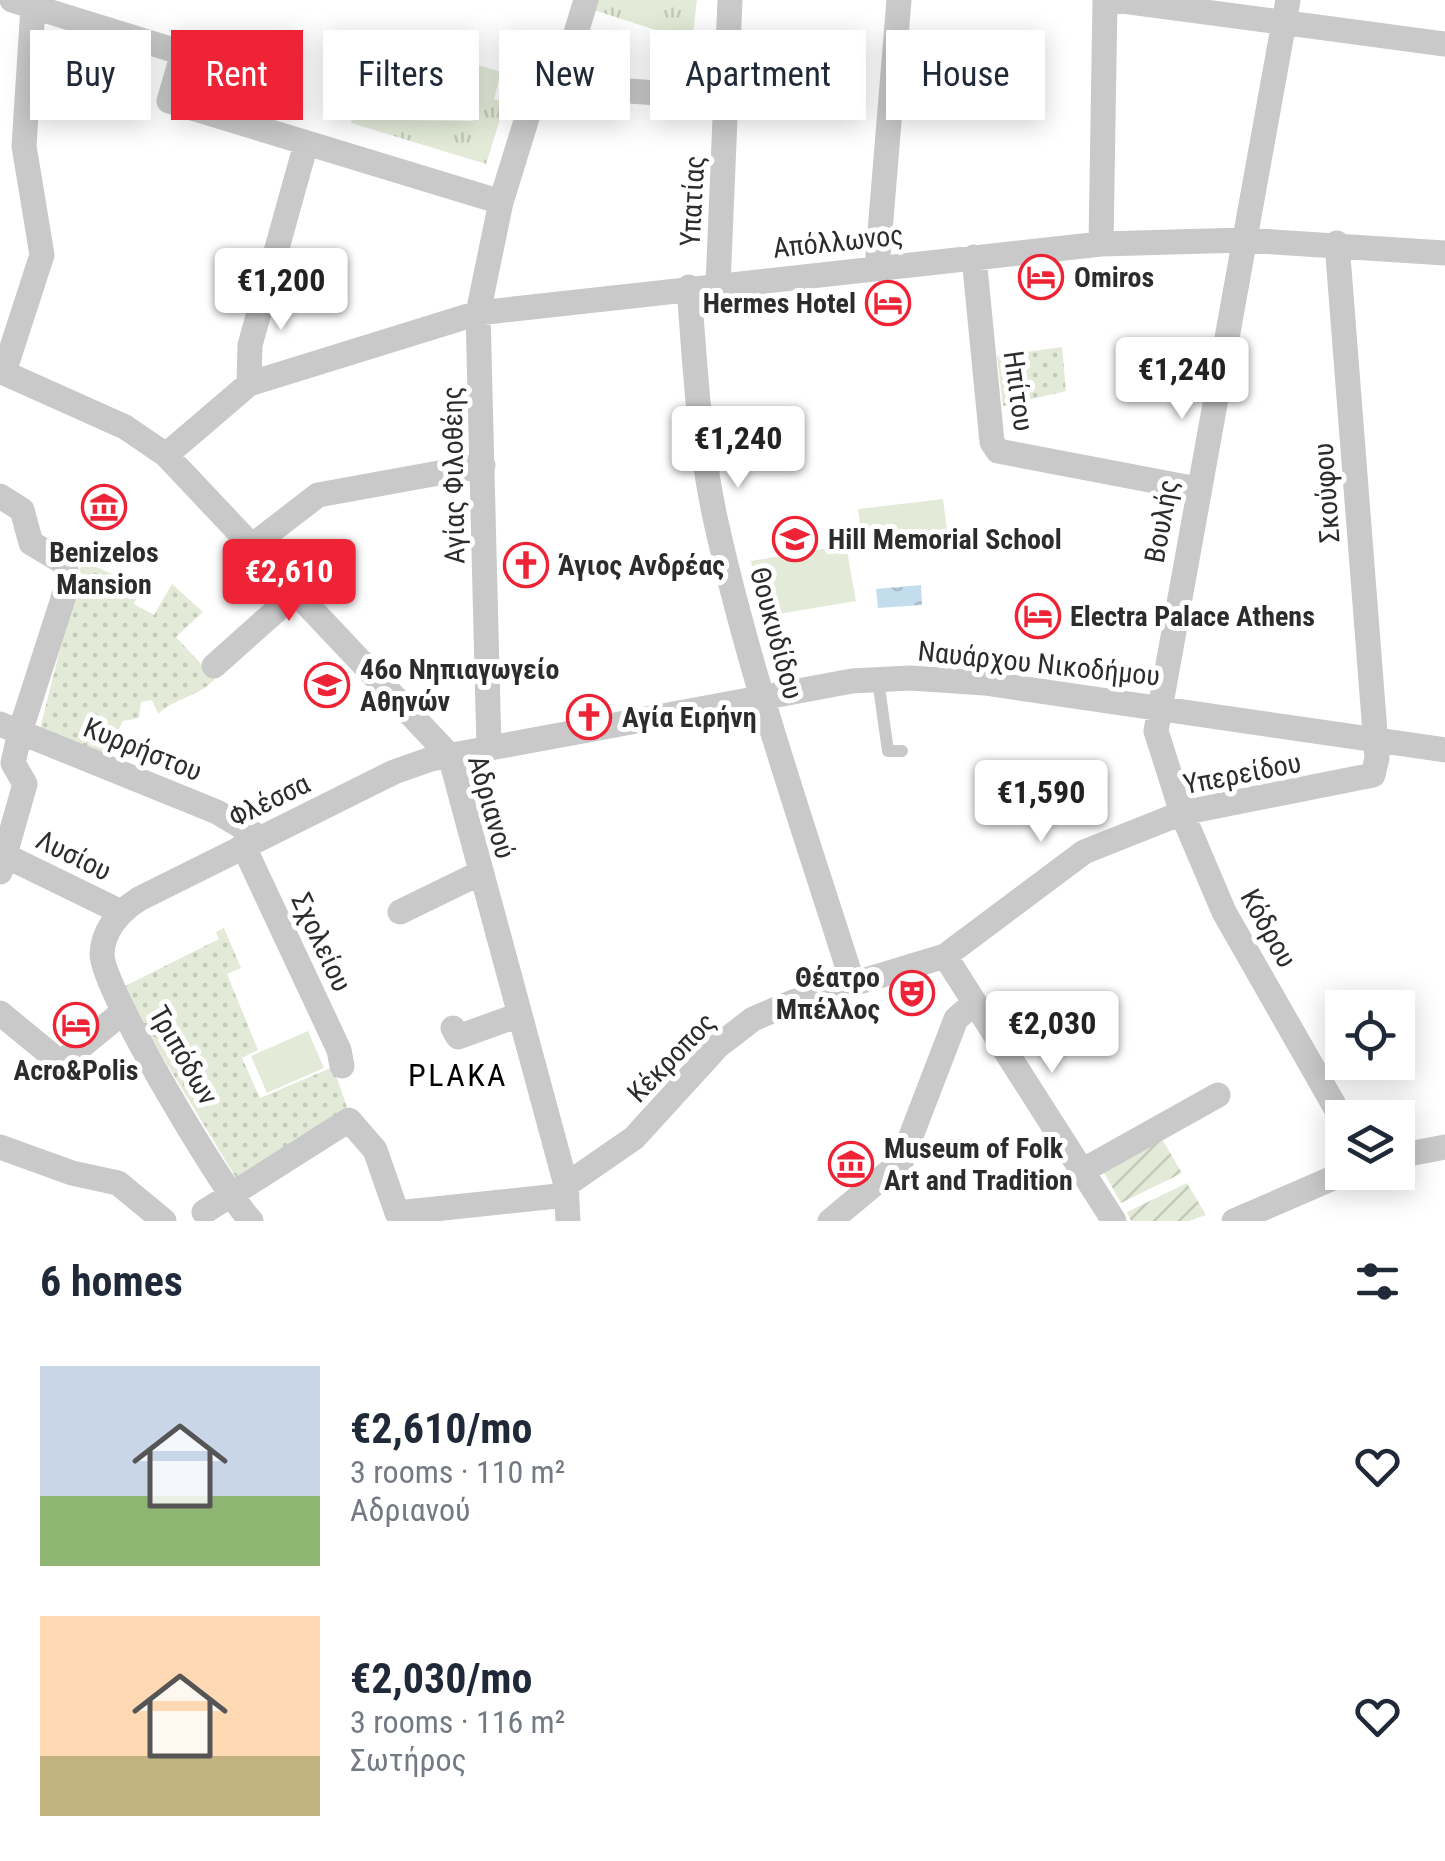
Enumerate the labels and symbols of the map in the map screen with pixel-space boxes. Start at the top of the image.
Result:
street label: Υπατίας [674,155,711,247]
street label: Απόλλωνος [771,218,905,265]
pin: €1,200 [200,248,362,333]
hotel icon: Omiros [1018,254,1064,300]
place label: Omiros [1074,261,1154,294]
hotel icon: Hermes Hotel [865,280,911,326]
place label: Hermes Hotel [703,287,856,320]
pin: €1,240 [1101,337,1263,422]
street label: Ηπίτου [997,349,1040,433]
street label: Αγίας Φιλοθέης [435,386,472,564]
pin: €1,240 [657,406,819,491]
street label: Σκούφου [1307,442,1346,544]
street label: Βουλής [1138,477,1185,565]
museum icon: Benizelos Mansion [81,484,127,530]
school or university icon: Hill Memorial School [772,516,818,562]
place label: Hill Memorial School [828,523,1062,556]
place label: Benizelos Mansion [49,536,159,601]
pin: €2,610 [208,539,370,624]
church icon: Άγιος Ανδρέας [503,542,549,588]
place label: Άγιος Ανδρέας [558,549,725,582]
street label: Θουκυδίδου [743,564,810,703]
hotel icon: Electra Palace Athens [1015,593,1061,639]
place label: Electra Palace Athens [1070,600,1315,633]
street label: Ναυάρχου Νικοδήμου [916,634,1162,693]
place label: 46ο Νηπιαγωγείο Αθηνών [360,653,559,718]
school or university icon: 46ο Νηπιαγωγείο Αθηνών [304,662,350,708]
church icon: Αγία Ειρήνη [566,694,612,740]
place label: Αγία Ειρήνη [622,701,757,734]
street label: Κυρρήστου [79,711,207,788]
street label: Υπερείδου [1180,746,1304,801]
street label: Αδριανού [461,752,522,862]
pin: €1,590 [960,760,1122,845]
street label: Φλέσσα [224,767,315,834]
street label: Λυσίου [31,823,117,888]
street label: Κόδρου [1234,883,1303,973]
street label: Σχολείου [284,888,359,997]
place label: Θέατρο Μπέλλος [776,961,880,1026]
theatre icon: Θέατρο Μπέλλος [889,970,935,1016]
pin: €2,030 [971,991,1133,1076]
street label: Τριπόδων [142,1000,225,1111]
hotel icon: Acro&Polis [53,1002,99,1048]
street label: Κέκροπος [621,1006,722,1109]
place label: Acro&Polis [13,1054,139,1087]
district label: PLAKA [408,1056,508,1094]
place label: Museum of Folk Art and Tradition [884,1132,1073,1197]
museum icon: Museum of Folk Art and Tradition [828,1141,874,1187]

